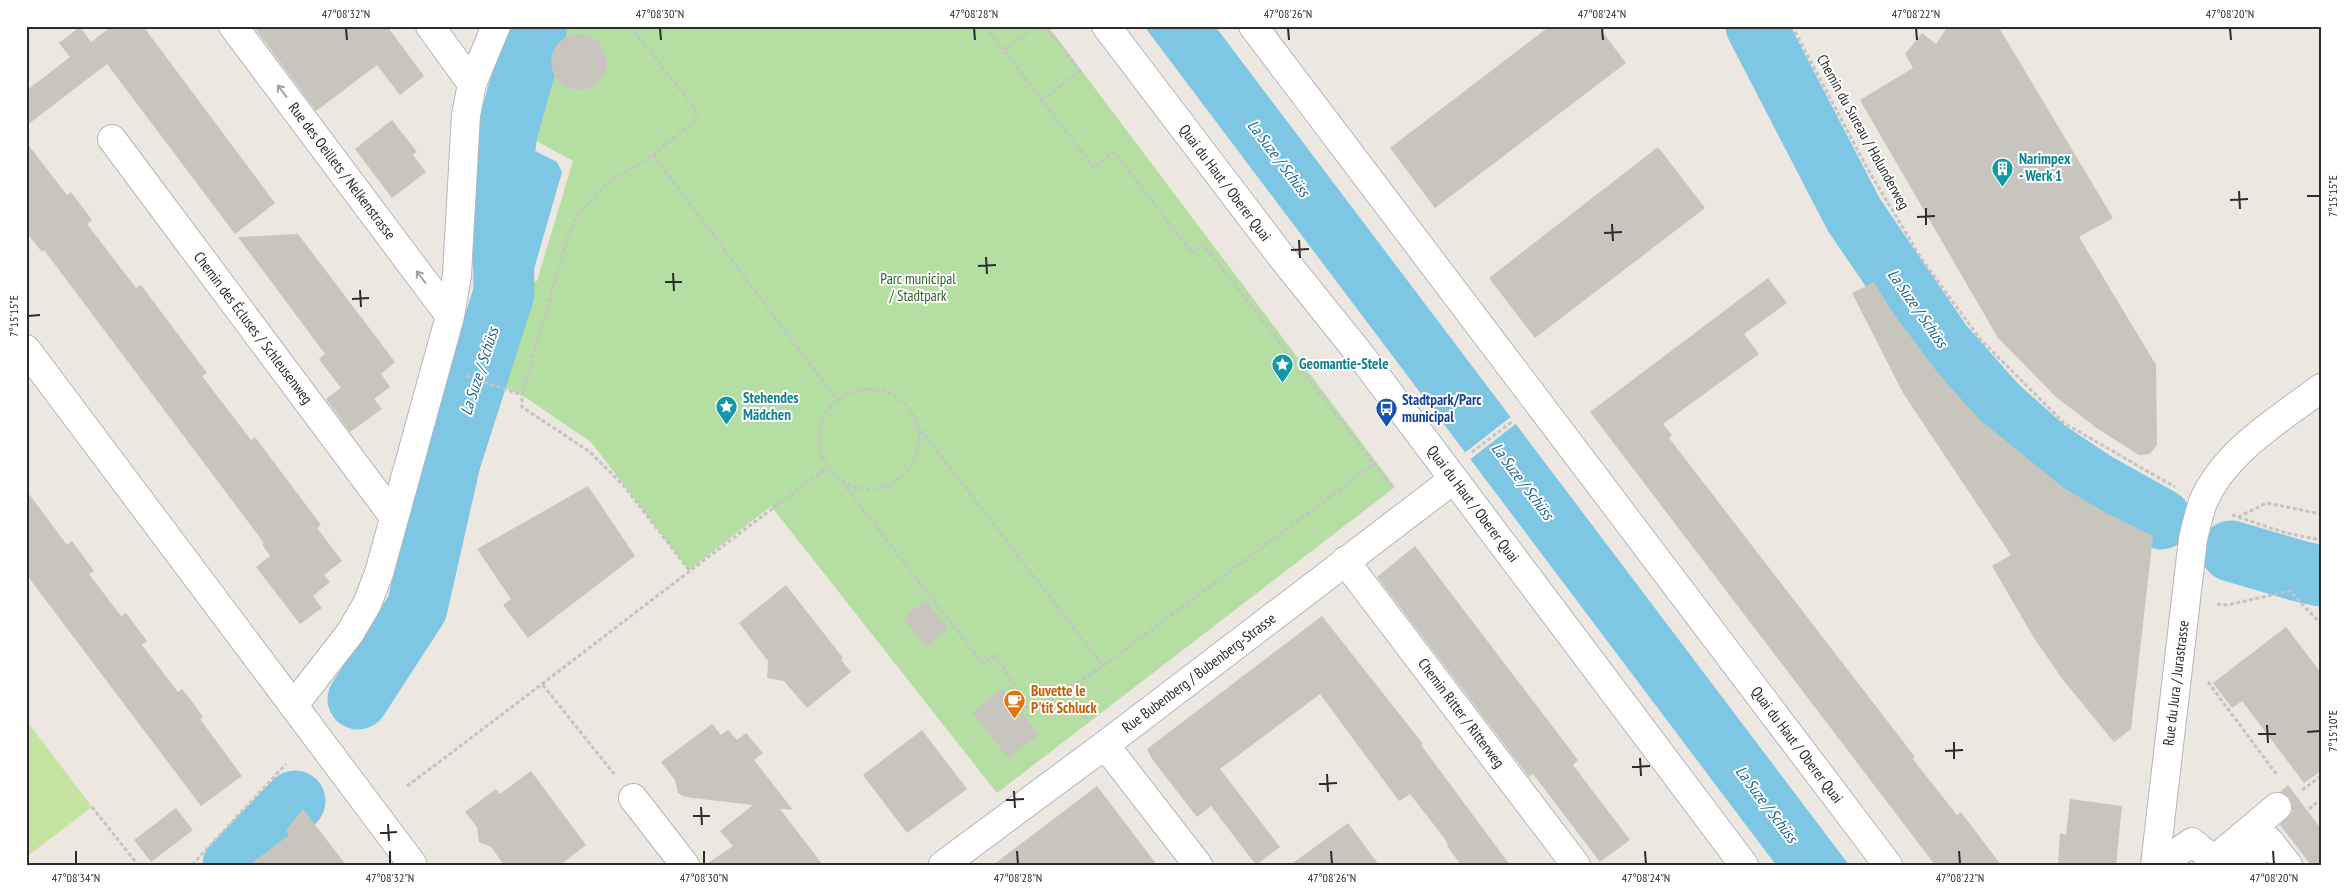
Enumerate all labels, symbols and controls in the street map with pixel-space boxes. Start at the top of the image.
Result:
text: 47°08'32"N [322,6,370,21]
text: 47°08'30"N [636,6,684,21]
text: 47°08'28"N [950,6,998,21]
text: 47°08'26"N [1264,6,1312,21]
text: 47°08'24"N [1578,6,1626,21]
text: 47°08'22"N [1892,6,1940,21]
text: 47°08'20"N [2206,6,2254,21]
street label: Chemin du Sureau / Holunderweg [1813,51,1914,213]
one-way arrow [276,85,287,98]
street label: Rue des Oeillets / Nelkenstrasse [285,98,400,243]
water label: La Suze / Schüss [1244,116,1315,202]
street label: Quai du Haut / Oberer Quai [1175,121,1276,245]
place label: Narimpex - Werk 1 [2019,149,2071,185]
building icon: Narimpex - Werk 1 [1991,156,2015,187]
text: 7°15'15"E [2325,175,2340,217]
street label: Chemin des Écluses / Schleusenweg [190,248,317,408]
water label: La Suze / Schüss [1884,265,1953,352]
park label: Parc municipal / Stadtpark [880,269,956,305]
one-way arrow [416,270,426,284]
text: 7°15'15"E [6,295,21,337]
water label: La Suze / Schüss [455,323,503,417]
place icon: Geomantie-Stele [1271,352,1295,383]
place label: Geomantie-Stele [1299,354,1389,373]
place label: Stehendes Mädchen [743,388,799,424]
place label: Stadtpark/Parc municipal [1402,390,1482,426]
place icon: Stehendes Mädchen [715,395,739,426]
bus stop icon: Stadtpark/Parc municipal [1374,397,1398,428]
water label: La Suze / Schüss [1488,439,1559,525]
street label: Quai du Haut / Oberer Quai [1423,442,1524,566]
street label: Rue Bubenberg / Bubenberg-Strasse [1118,609,1279,737]
street label: Rue du Jura / Jurastrasse [2158,619,2193,747]
street label: Chemin Ritter / Ritterweg [1414,654,1509,771]
place label: Buvette le P'tit Schluck [1031,681,1098,717]
street label: Quai du Haut / Oberer Quai [1747,683,1848,807]
cafe icon: Buvette le P'tit Schluck [1003,688,1027,719]
text: 7°15'10"E [2325,710,2340,752]
water label: La Suze / Schüss [1732,762,1803,848]
text: 47°08'34"N [52,870,100,885]
text: 47°08'32"N [366,870,414,885]
text: 47°08'30"N [680,870,728,885]
text: 47°08'28"N [994,870,1042,885]
text: 47°08'26"N [1308,870,1356,885]
text: 47°08'24"N [1622,870,1670,885]
text: 47°08'22"N [1936,870,1984,885]
text: 47°08'20"N [2250,870,2298,885]

